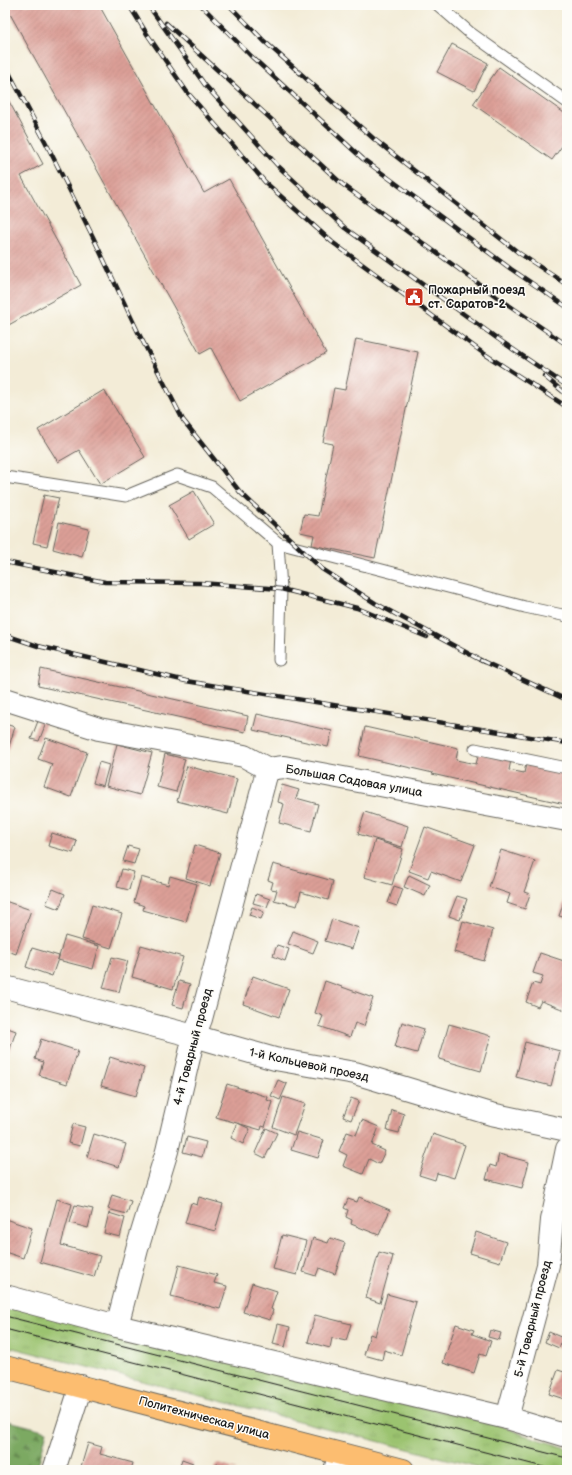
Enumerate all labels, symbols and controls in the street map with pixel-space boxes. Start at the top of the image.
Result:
place label: Пожарный поезд ст. Саратов-2 [428,283,526,312]
public building icon: Пожарный поезд ст. Саратов-2 [403,286,425,308]
street label: Большая Садовая улица [284,762,424,800]
street label: 4-й Товарный проезд [170,986,216,1107]
street label: 1-й Кольцевой проезд [248,1045,371,1085]
street label: 5-й Товарный проезд [511,1258,555,1379]
street label: Политехническая улица [137,1393,271,1443]

